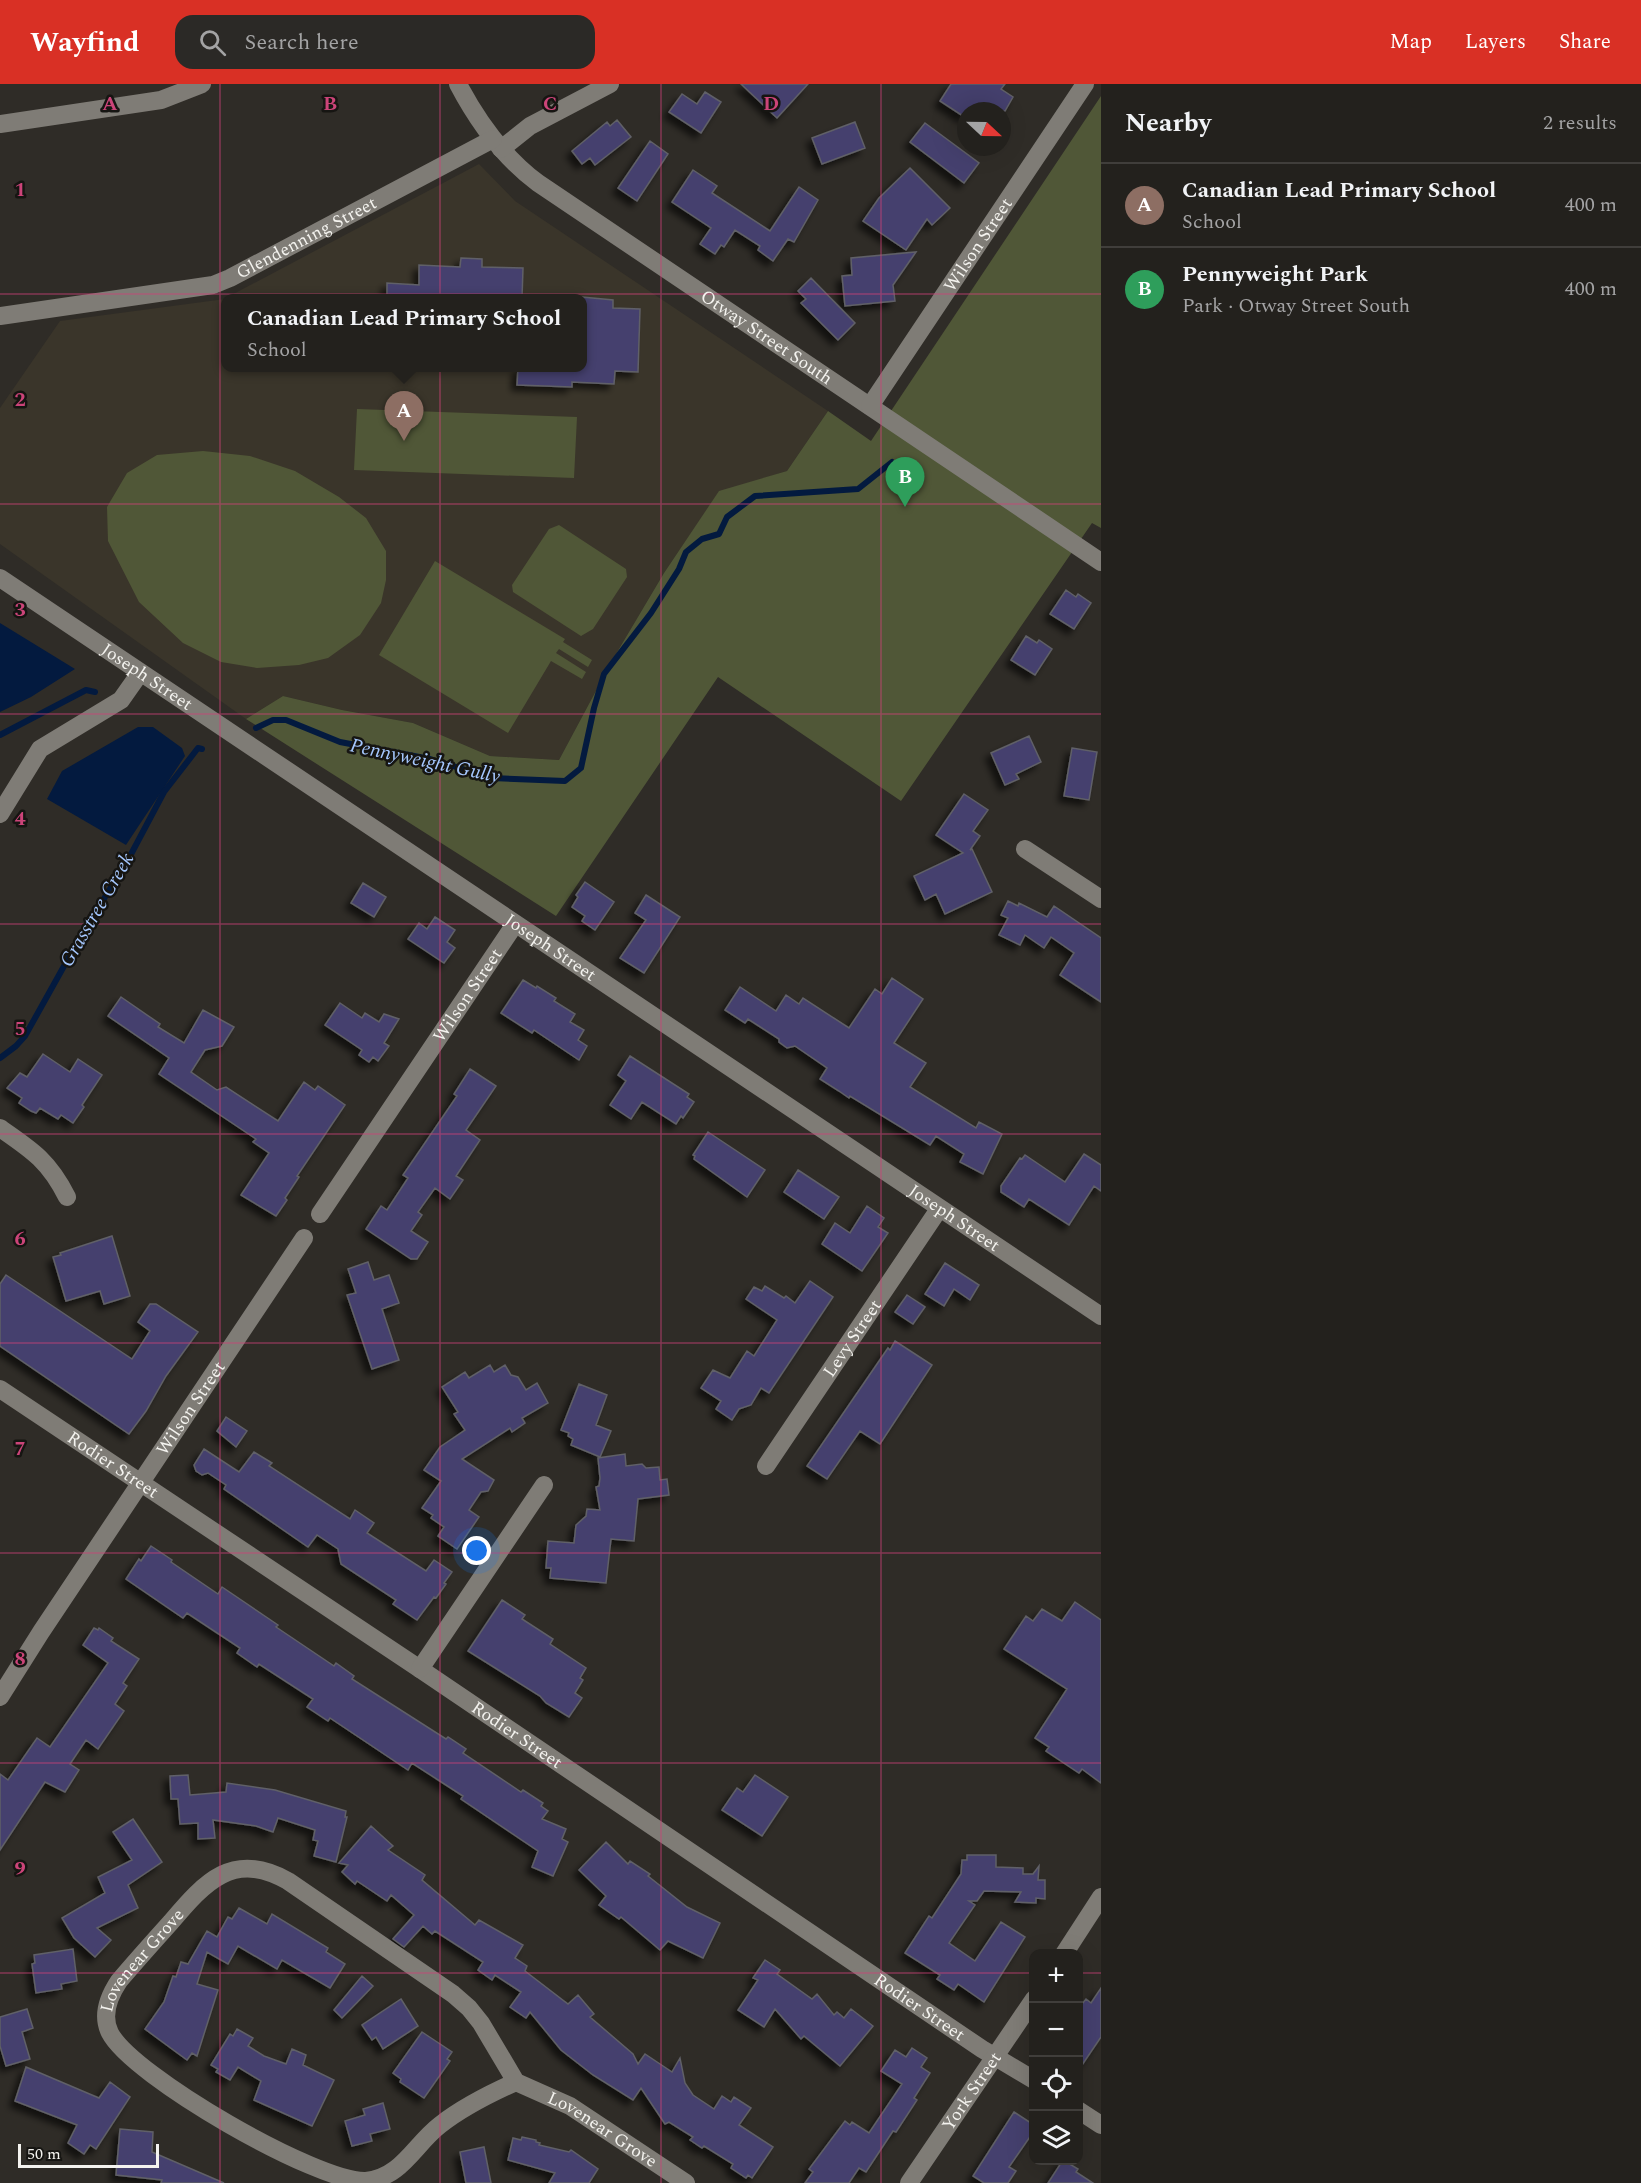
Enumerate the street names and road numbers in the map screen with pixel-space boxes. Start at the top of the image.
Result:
street label: Glendenning Street [231,189,381,286]
street label: Wilson Street [936,192,1019,297]
street label: Otway Street South [695,283,838,391]
street label: Joseph Street [96,636,198,717]
street label: Joseph Street [499,907,602,988]
street label: Wilson Street [426,942,509,1047]
street label: Joseph Street [903,1177,1006,1258]
street label: Levy Street [816,1294,888,1383]
street label: Wilson Street [149,1356,232,1461]
street label: Rodier Street [62,1424,164,1505]
street label: Rodier Street [466,1694,568,1775]
street label: Lovenear Grove [93,1902,191,2015]
street label: Rodier Street [869,1966,971,2047]
street label: York Street [935,2046,1008,2136]
street label: Lovenear Grove [543,2084,663,2174]

